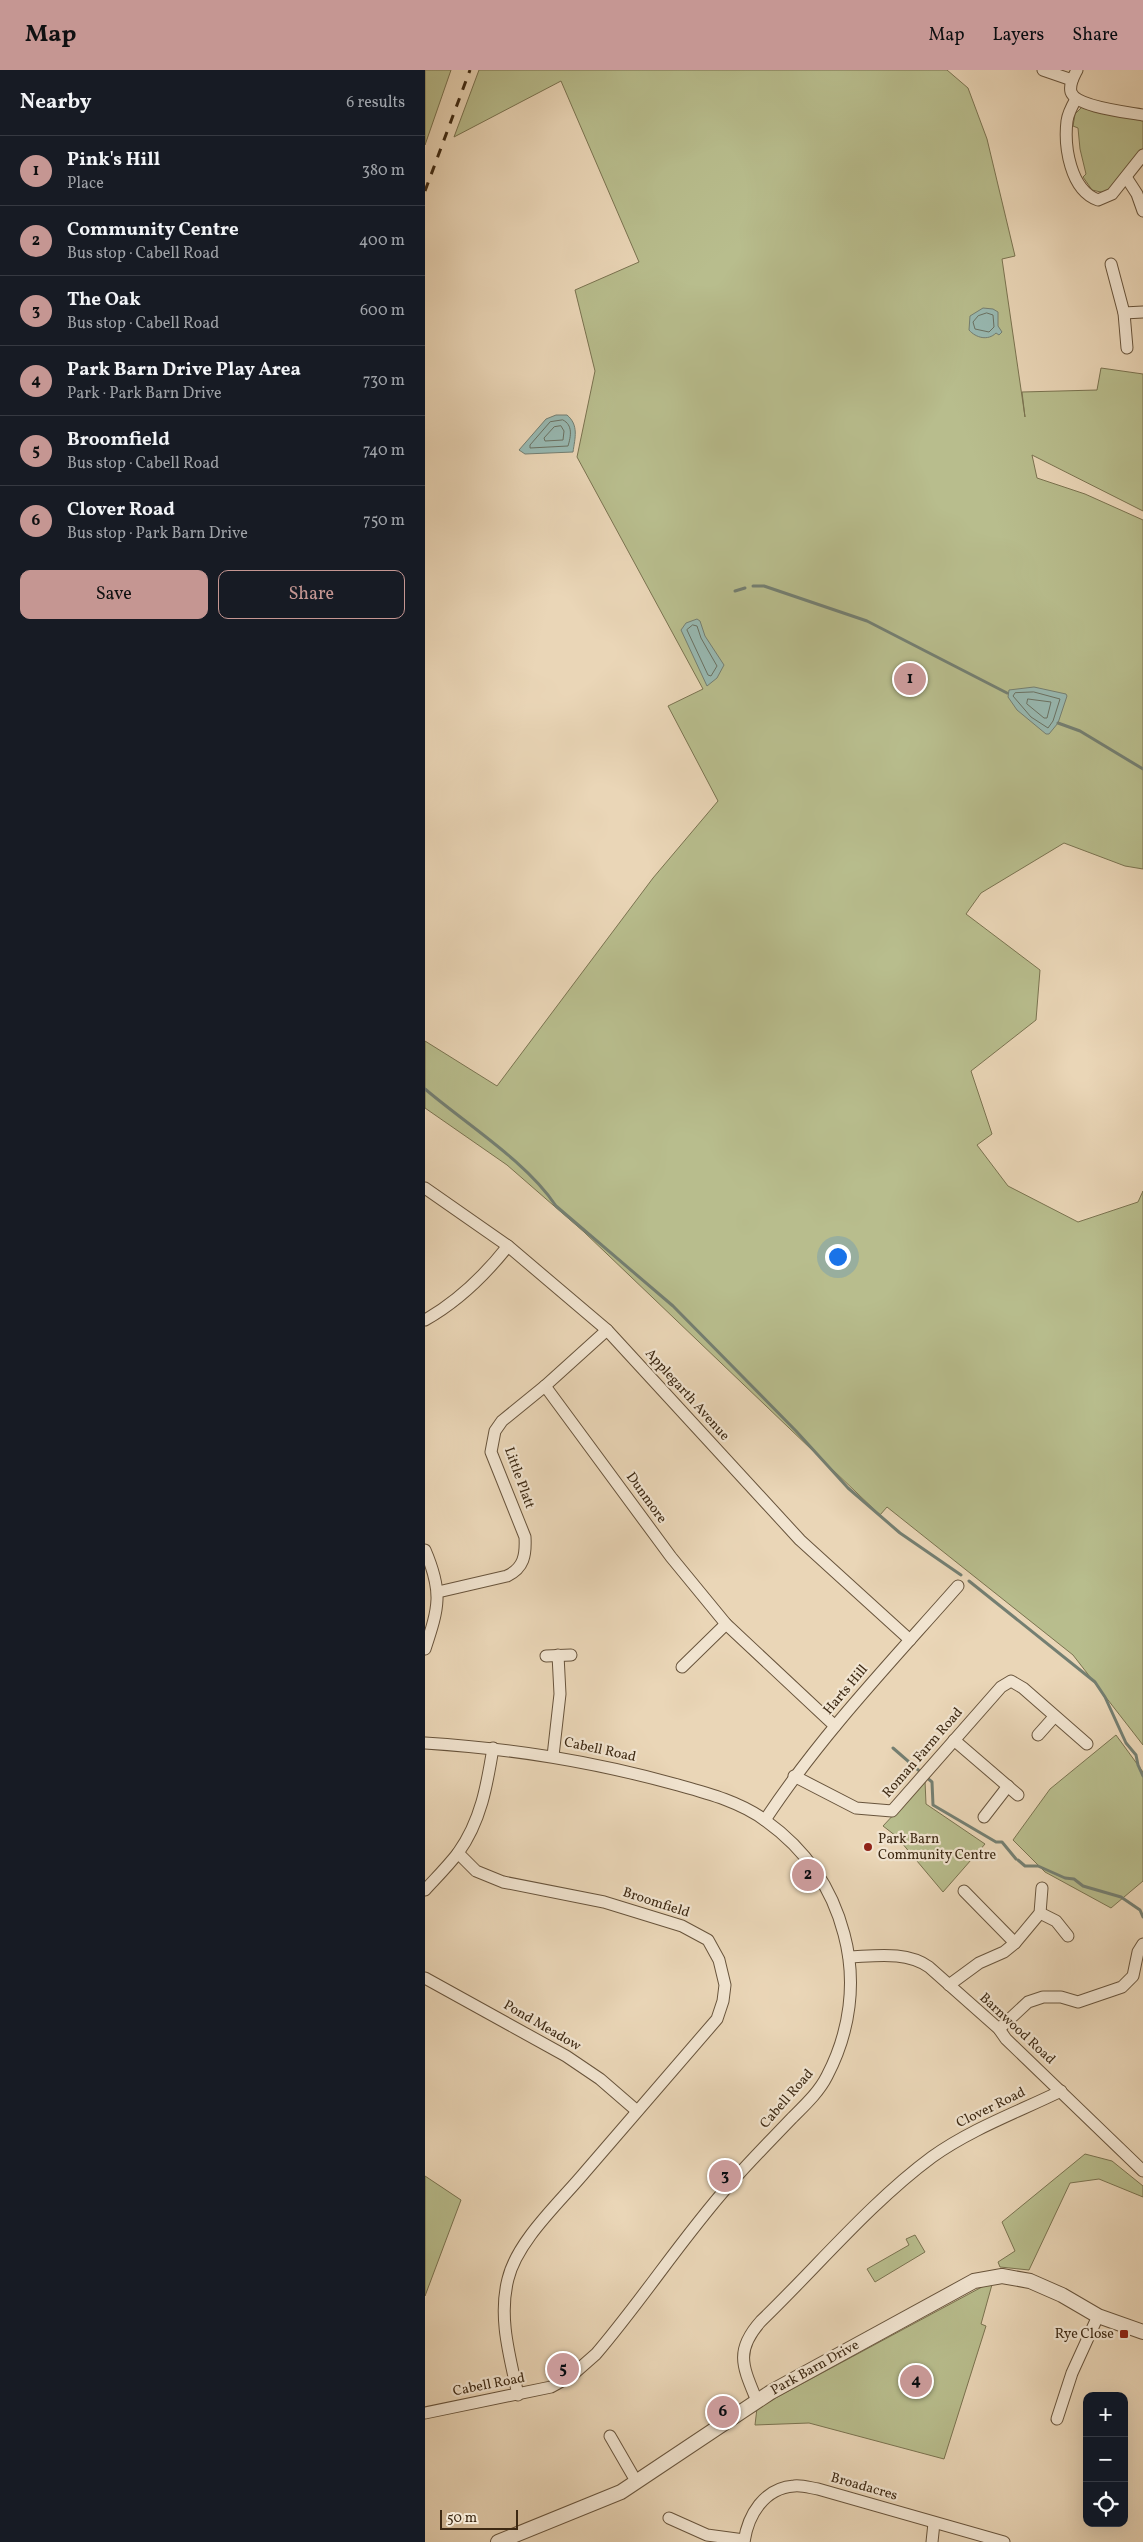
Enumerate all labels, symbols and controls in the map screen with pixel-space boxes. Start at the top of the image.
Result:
text: Map [25,18,76,52]
text: Map [928,23,964,48]
text: Layers [992,23,1044,48]
text: Share [1072,23,1118,48]
text: Nearby [20,88,91,117]
text: 6 results [346,92,405,114]
text: Pink's Hill [67,147,160,173]
text: 1 [33,160,39,182]
text: 380 m [362,160,405,182]
text: Place [67,173,104,195]
text: Community Centre [67,217,239,243]
text: 2 [32,230,40,252]
text: 400 m [359,230,405,252]
text: Bus stop · Cabell Road [67,243,219,265]
text: The Oak [67,287,141,313]
text: 3 [32,300,40,322]
text: 600 m [360,300,405,322]
text: Bus stop · Cabell Road [67,313,219,335]
text: Park Barn Drive Play Area [67,357,301,383]
text: 4 [31,370,41,392]
text: 730 m [363,370,405,392]
text: Park · Park Barn Drive [67,383,222,405]
text: Broomfield [67,427,170,453]
text: 5 [32,440,40,462]
text: 740 m [363,440,405,462]
text: Bus stop · Cabell Road [67,453,219,475]
text: Clover Road [67,497,175,523]
text: 6 [32,510,40,532]
text: 750 m [363,510,405,532]
text: Bus stop · Park Barn Drive [67,523,248,545]
button: Save [20,570,208,619]
button: Share [218,570,405,619]
pin: 1 [894,660,926,698]
your location [825,1244,851,1270]
street label: Applegarth Avenue [641,1345,734,1445]
street label: Little Platt [499,1445,539,1511]
street label: Dunmore [621,1469,671,1528]
street label: Harts Hill [819,1661,873,1719]
street label: Roman Farm Road [878,1704,968,1802]
street label: Cabell Road [562,1733,638,1767]
place label: Park Barn Community Centre [878,1830,997,1865]
marker: Park Barn Community Centre [862,1841,874,1853]
pin: 2 [792,1856,824,1894]
street label: Broomfield [620,1883,692,1923]
street label: Barnwood Road [975,1989,1059,2069]
street label: Pond Meadow [500,1996,584,2056]
street label: Cabell Road [756,2065,818,2133]
street label: Clover Road [953,2083,1029,2133]
pin: 3 [709,2157,741,2195]
place label: Rye Close [1055,2325,1114,2344]
marker: Rye Close [1118,2328,1130,2340]
street label: Park Barn Drive [767,2336,863,2400]
pin: 5 [547,2350,579,2388]
pin: 4 [900,2362,932,2400]
street label: Cabell Road [451,2369,527,2401]
map controls [1083,2392,1128,2527]
button: + [1083,2392,1128,2437]
pin: 6 [707,2393,739,2431]
button: − [1083,2437,1128,2482]
street label: Broadacres [828,2468,900,2506]
button: locate [1083,2482,1128,2527]
scale bar [440,2507,517,2530]
text: 50 m [447,2509,477,2528]

